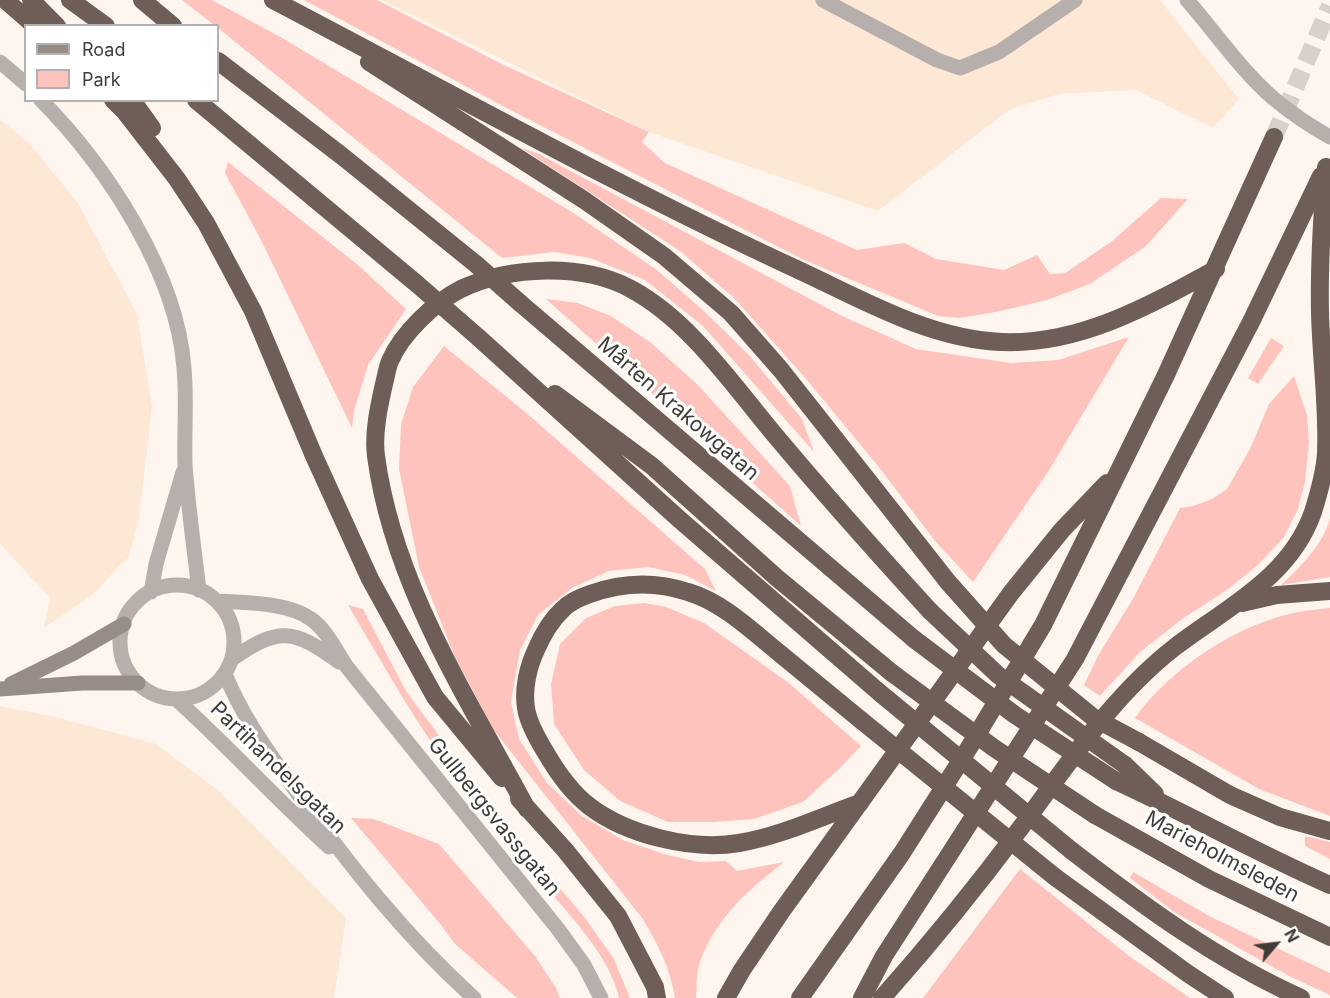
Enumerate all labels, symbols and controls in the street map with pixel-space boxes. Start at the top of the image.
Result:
legend [24,24,219,102]
text: Road [82,39,125,60]
text: Park [82,69,121,90]
street label: Mårten Krakowgatan [592,332,764,486]
street label: Partihandelsgatan [205,697,351,839]
street label: Gullbergsvassgatan [422,733,566,901]
street label: Marieholmsleden [1141,806,1303,908]
north arrow [1246,914,1306,974]
text: N [1280,925,1304,946]

